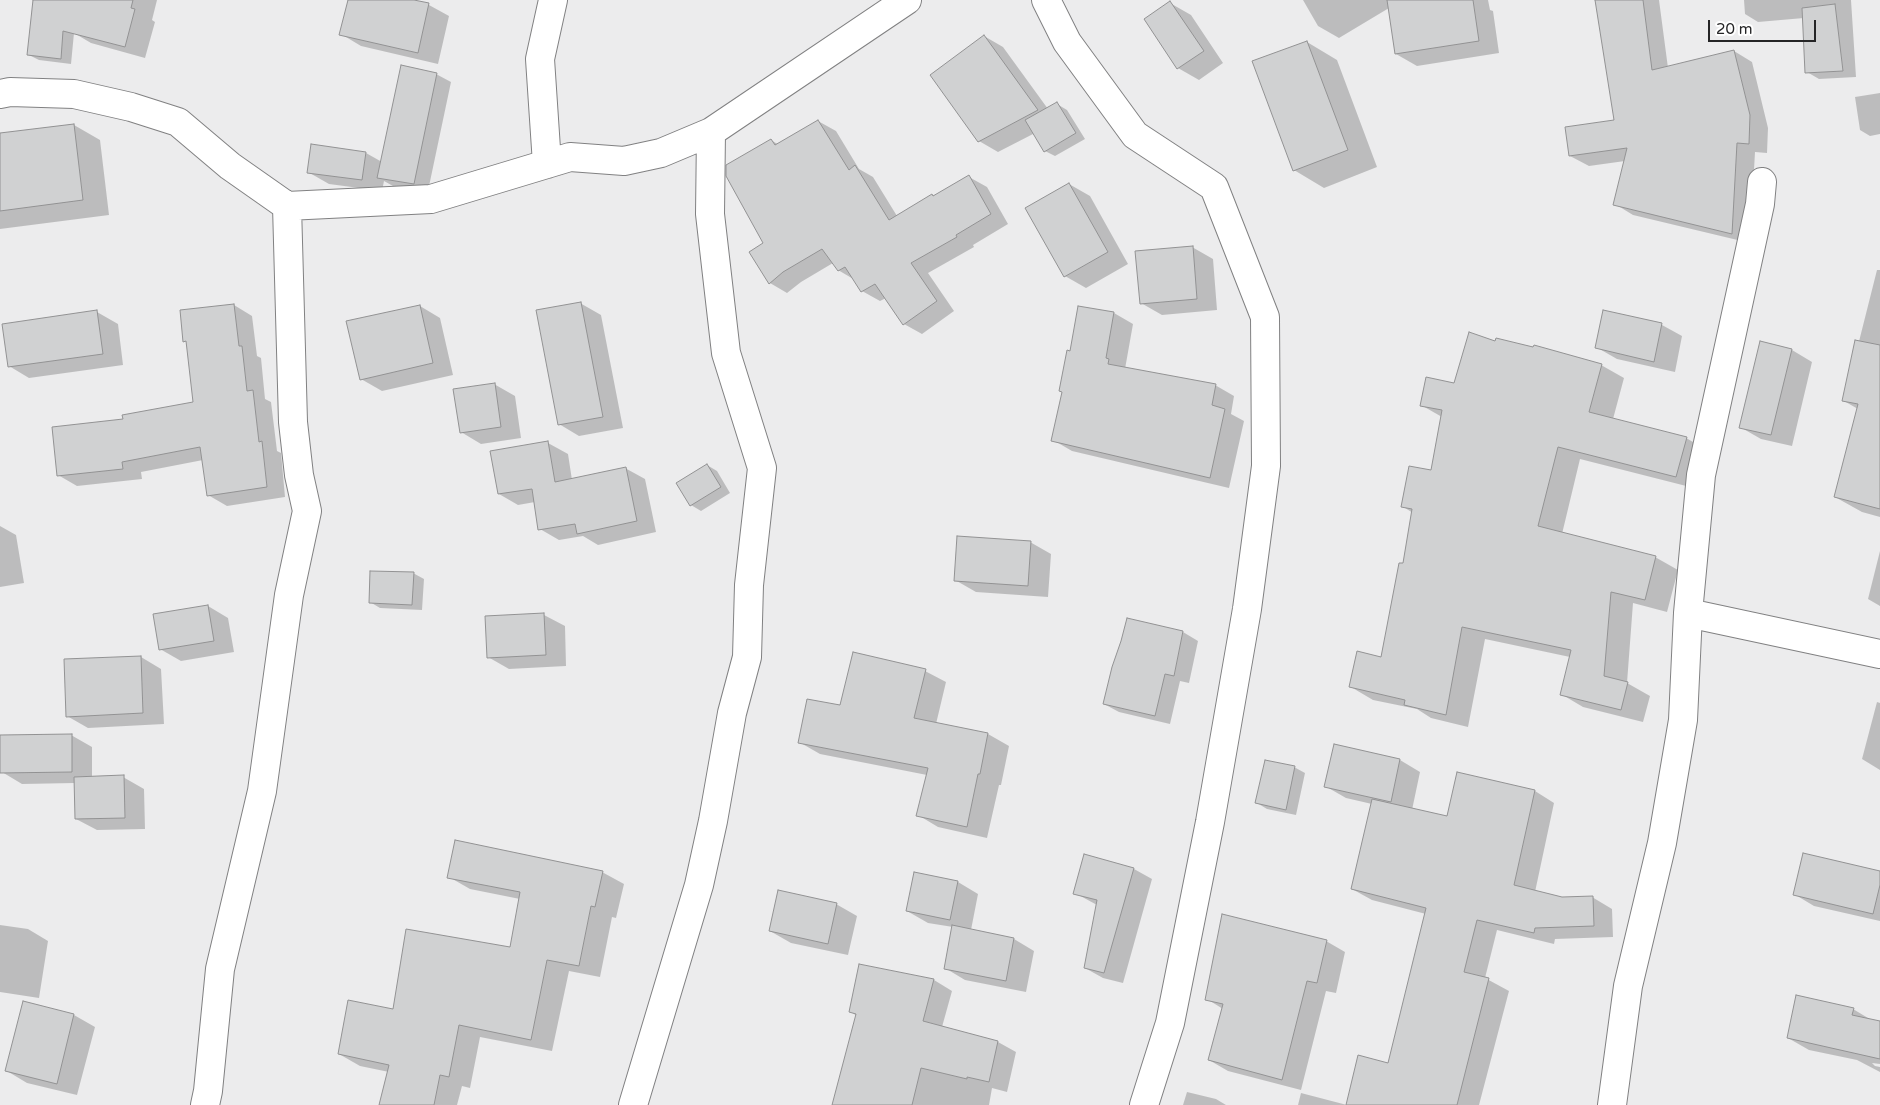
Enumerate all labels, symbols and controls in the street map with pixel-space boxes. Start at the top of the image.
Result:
scale bar [1710,10,1818,42]
text: 20 m [1716,20,1753,38]

